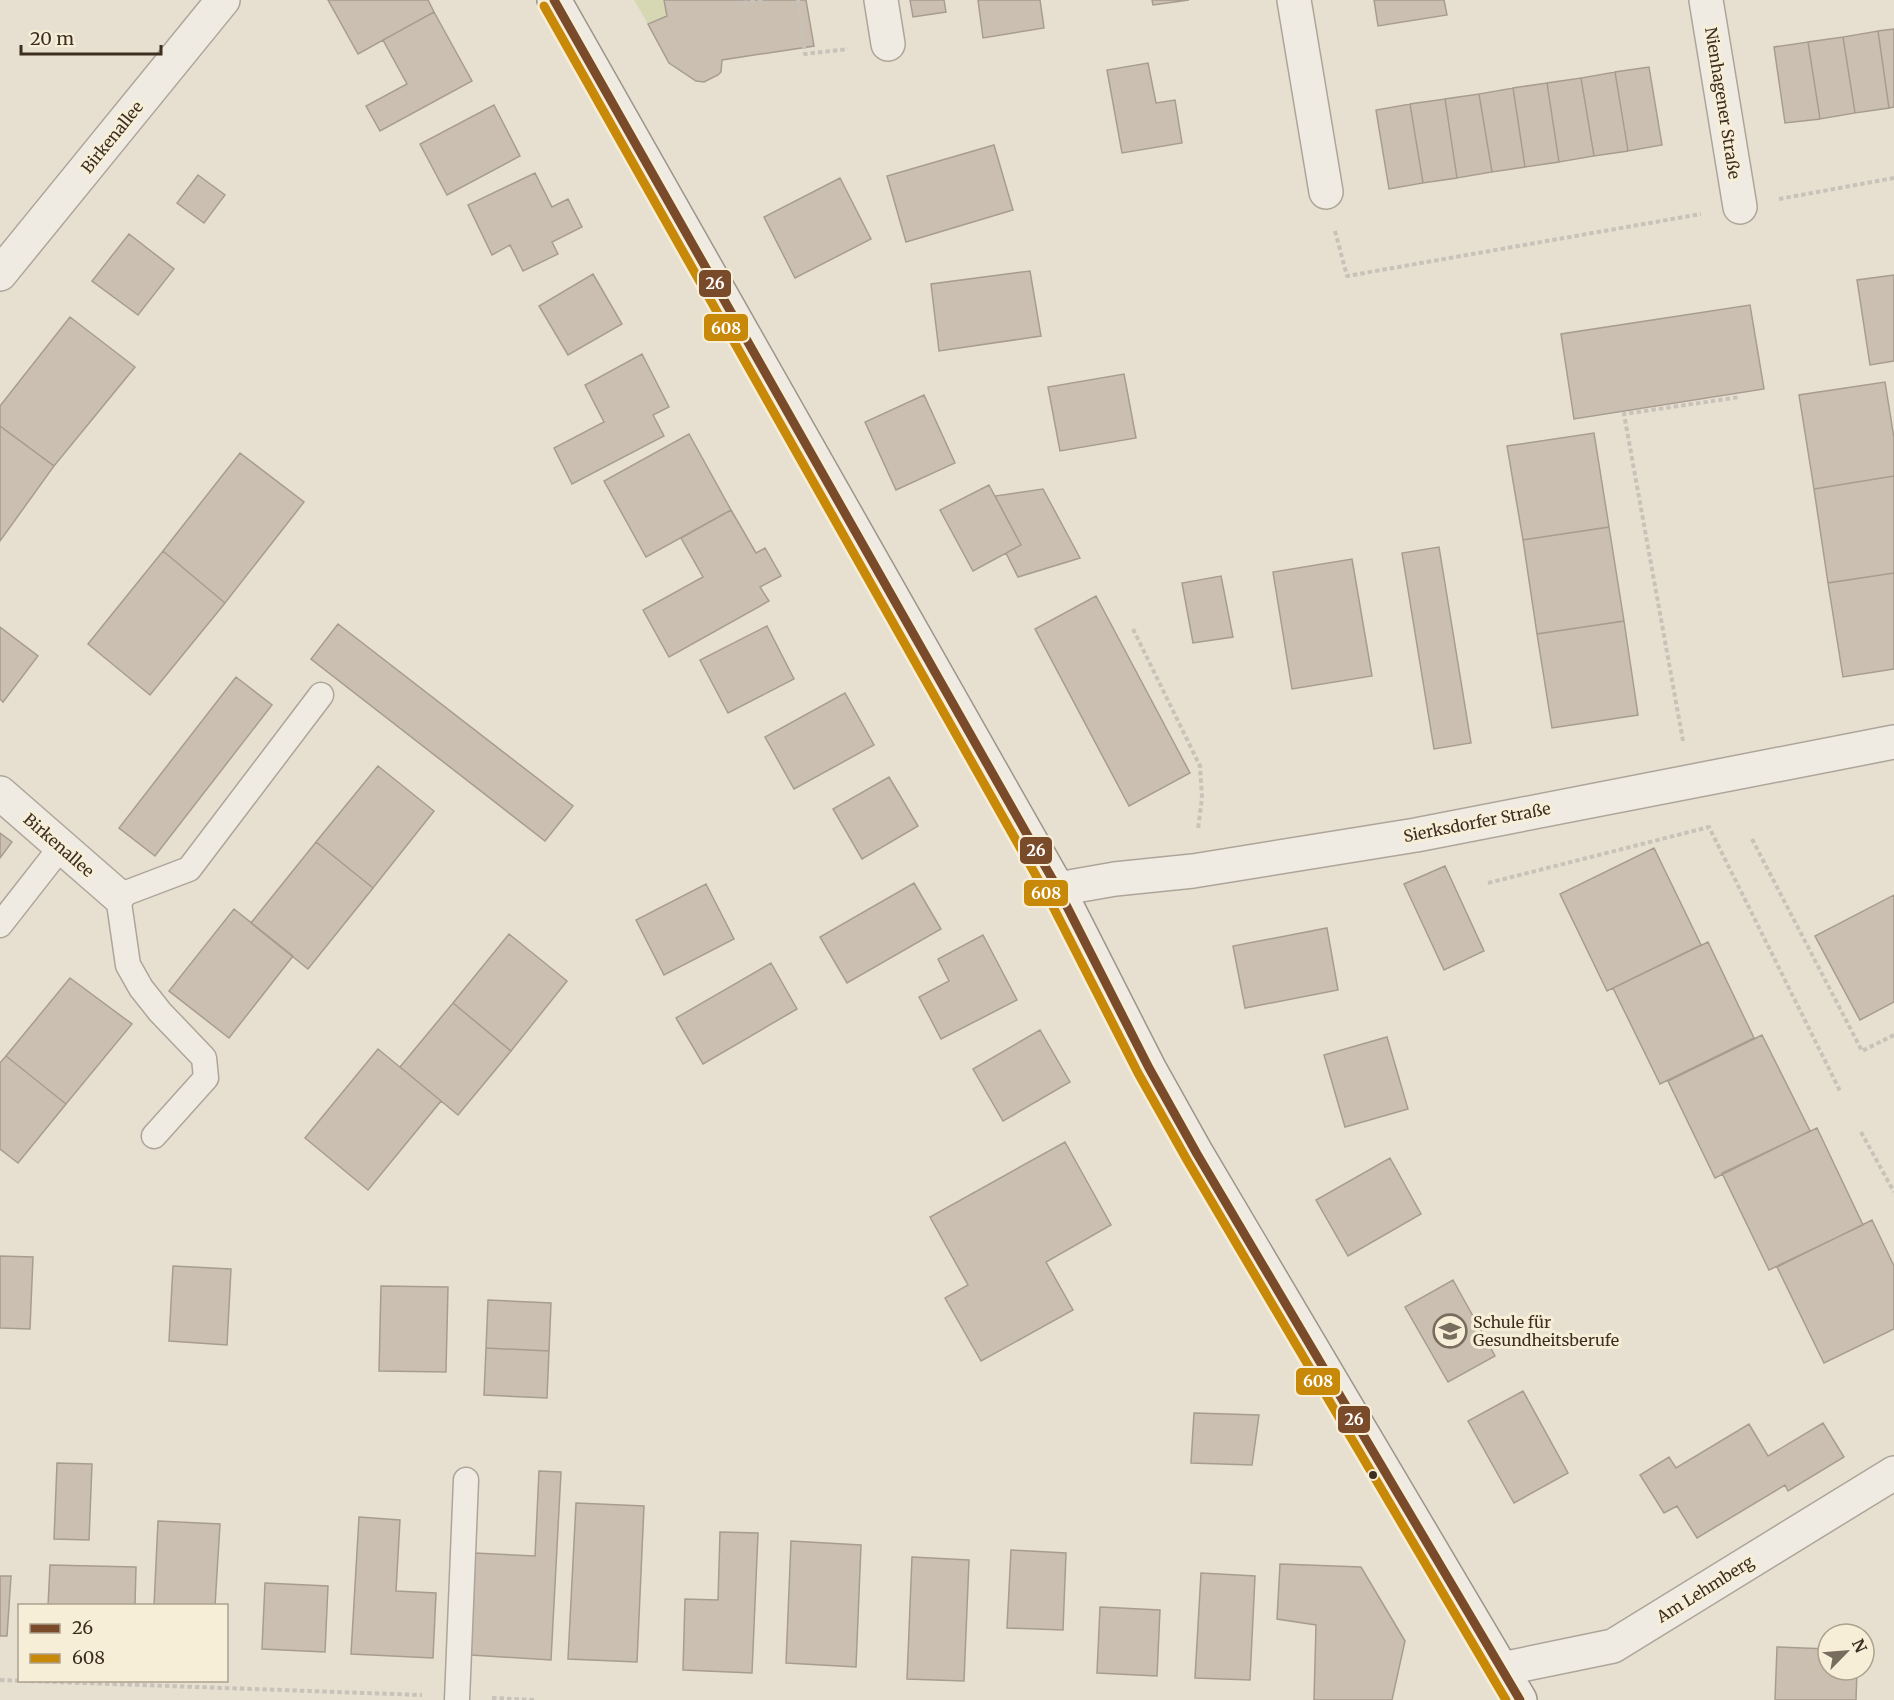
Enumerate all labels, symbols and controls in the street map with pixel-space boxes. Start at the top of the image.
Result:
scale bar [21,18,160,56]
street label: Nienhagener Straße [1701,26,1745,180]
text: 20 m [30,27,74,50]
street label: Birkenallee [77,97,147,177]
line badge: 26 [698,269,732,298]
text: 26 [706,273,725,293]
line badge: 608 [703,313,749,342]
text: 608 [711,318,741,338]
street label: Sierksdorfer Straße [1402,798,1552,846]
street label: Birkenallee [20,809,98,881]
line badge: 26 [1019,836,1053,865]
text: 26 [1027,840,1046,860]
line badge: 608 [1023,879,1069,907]
text: 608 [1031,883,1061,903]
place label: Schule für Gesundheitsberufe [1473,1312,1619,1350]
school or university icon: Schule für Gesundheitsberufe [1432,1313,1468,1349]
line badge: 608 [1295,1367,1341,1396]
text: 608 [1303,1371,1333,1391]
line badge: 26 [1337,1405,1371,1434]
text: 26 [1345,1409,1364,1429]
unlabelled marker [1367,1469,1379,1481]
street label: Am Lehmberg [1652,1551,1757,1627]
legend [18,1604,228,1682]
text: 26 [72,1616,93,1639]
north arrow [1816,1622,1876,1682]
text: N [1848,1636,1871,1656]
text: 608 [72,1646,105,1669]

